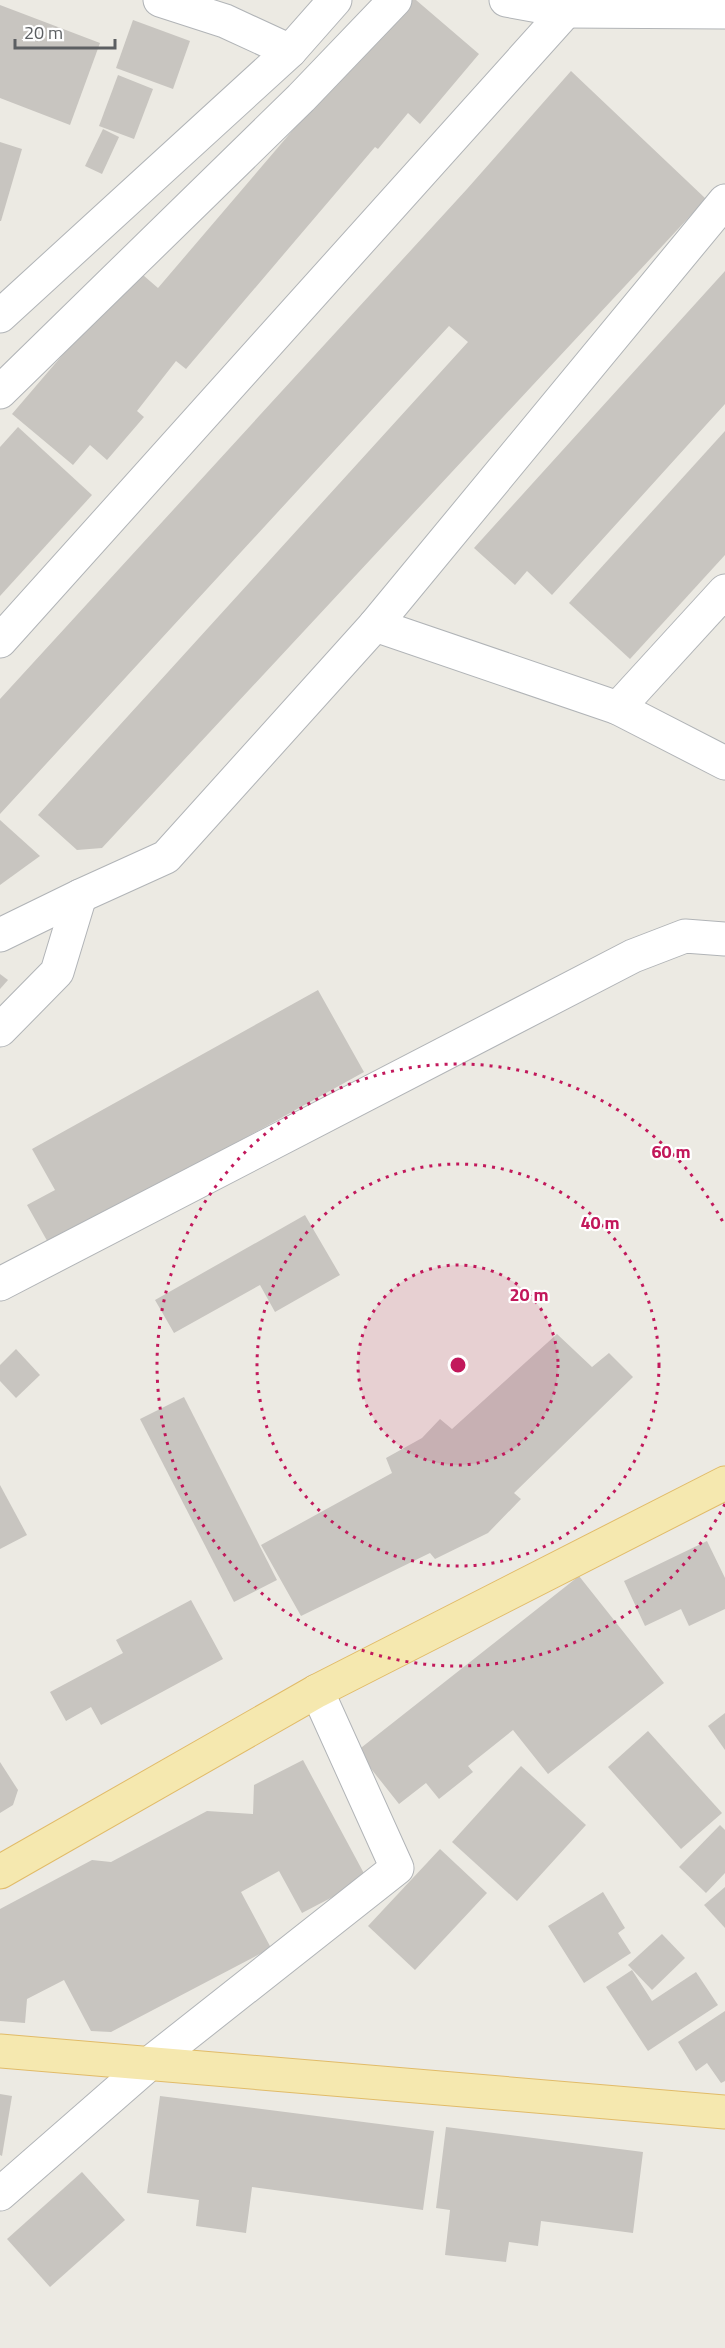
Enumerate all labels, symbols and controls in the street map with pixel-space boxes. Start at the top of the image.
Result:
scale bar [15,12,116,50]
text: 20 m [24,19,63,46]
text: 60 m [651,1138,691,1165]
text: 40 m [580,1209,620,1236]
text: 20 m [509,1281,549,1308]
centre of rings [448,1355,468,1375]

